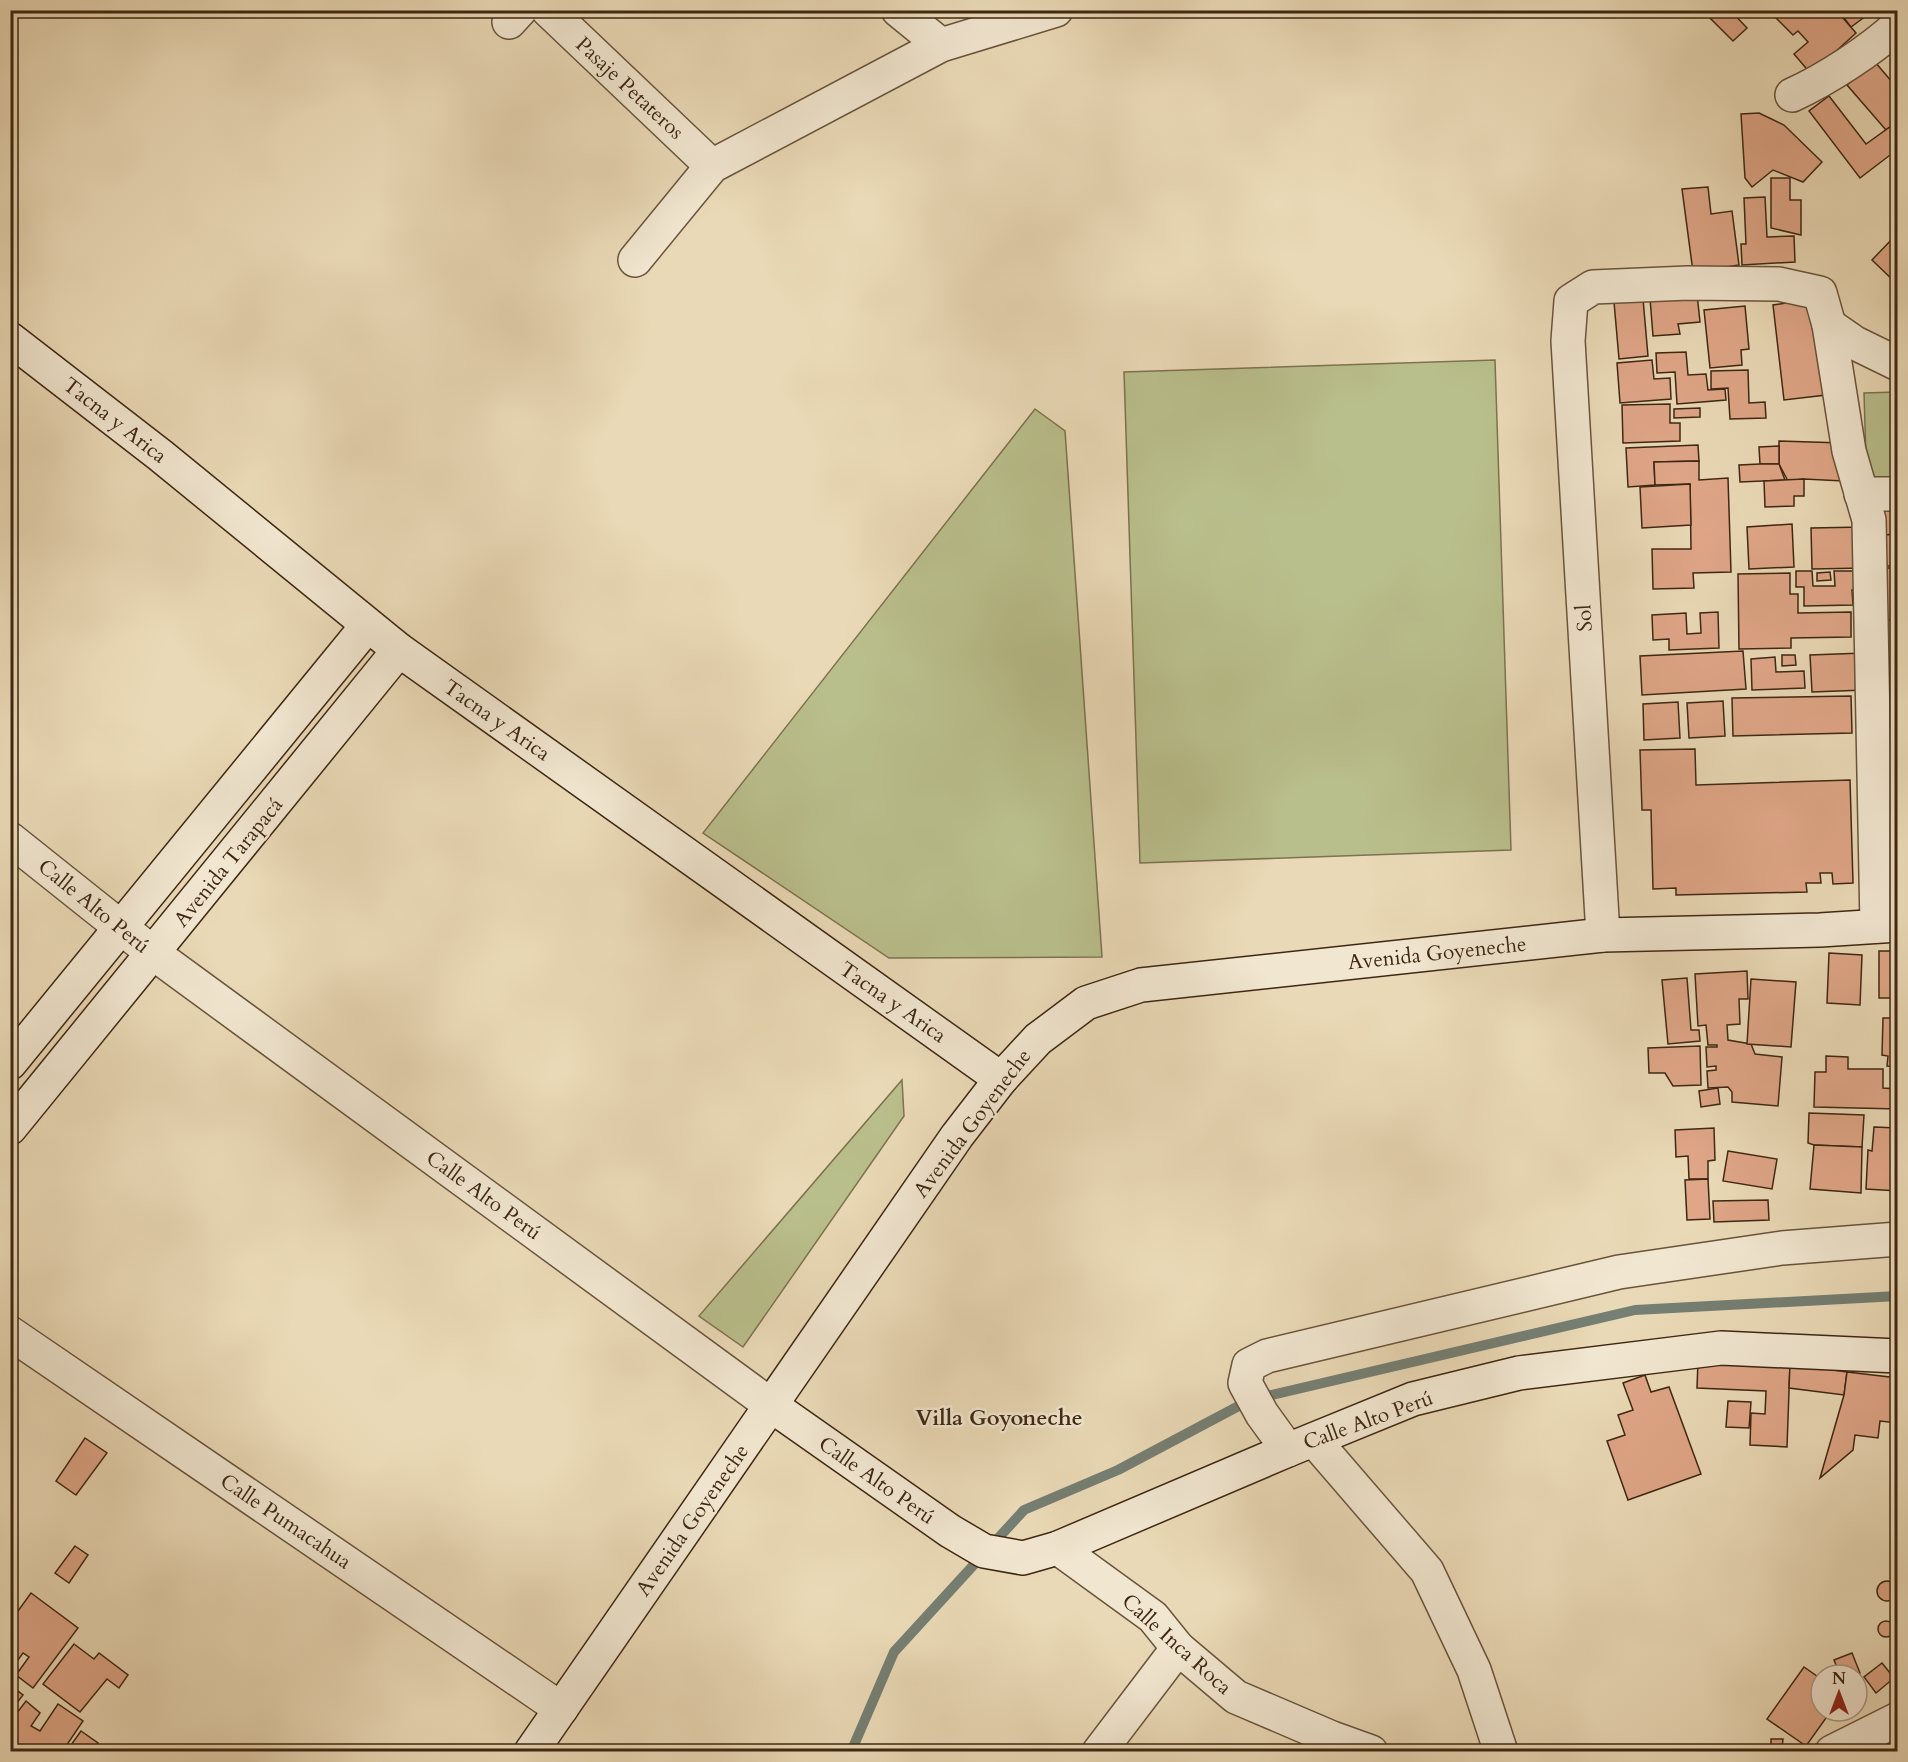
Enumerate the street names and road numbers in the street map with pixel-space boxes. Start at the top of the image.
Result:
street label: Pasaje Petateros [569,31,690,146]
street label: Tacna y Arica [57,371,173,470]
street label: Sol [1569,604,1600,632]
street label: Tacna y Arica [437,673,556,768]
street label: Avenida Tarapacá [167,791,290,933]
street label: Calle Alto Perú [32,852,156,960]
street label: Avenida Goyeneche [1346,930,1528,977]
street label: Tacna y Arica [833,955,952,1050]
street label: Avenida Goyeneche [907,1043,1038,1204]
street label: Calle Alto Perú [420,1144,547,1247]
street label: Calle Alto Perú [1299,1384,1437,1457]
street label: Calle Alto Perú [813,1430,941,1531]
street label: Avenida Goyeneche [629,1438,756,1602]
street label: Calle Pumacahua [214,1467,357,1576]
street label: Calle Inca Roca [1115,1587,1238,1702]

